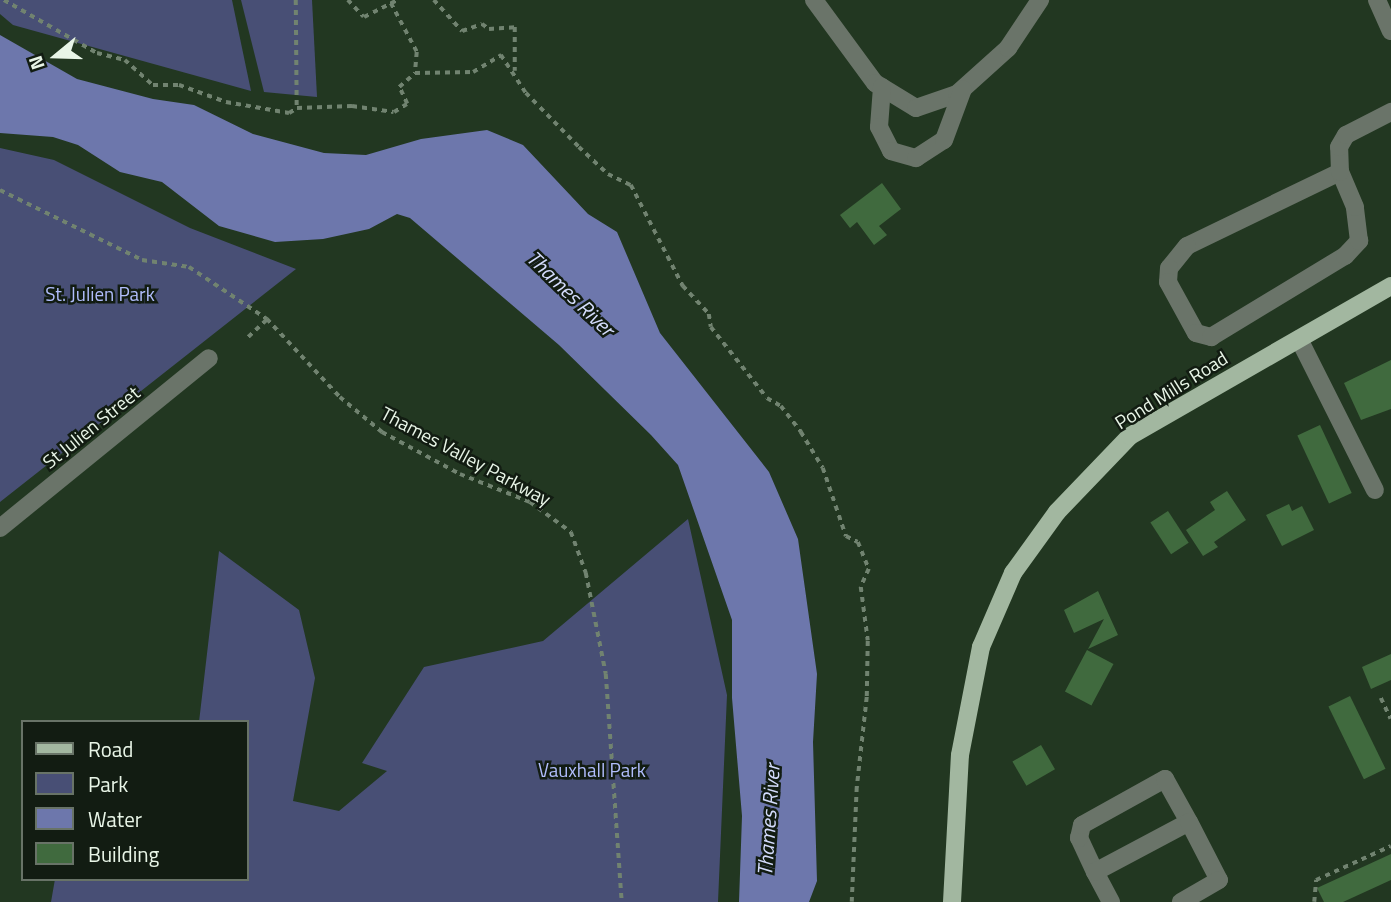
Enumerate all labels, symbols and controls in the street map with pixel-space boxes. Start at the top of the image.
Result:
north arrow [21,21,91,91]
text: N [20,52,52,74]
water label: Thames River [522,245,620,341]
park label: St. Julien Park [45,283,155,305]
street label: Pond Mills Road [1110,346,1232,434]
street label: St Julien Street [38,381,144,473]
street label: Thames Valley Parkway [377,402,555,510]
legend [21,720,248,881]
text: Road [88,733,133,765]
park label: Vauxhall Park [538,759,646,781]
water label: Thames River [752,763,784,877]
text: Park [88,768,128,800]
text: Water [88,803,142,835]
text: Building [88,838,159,870]

